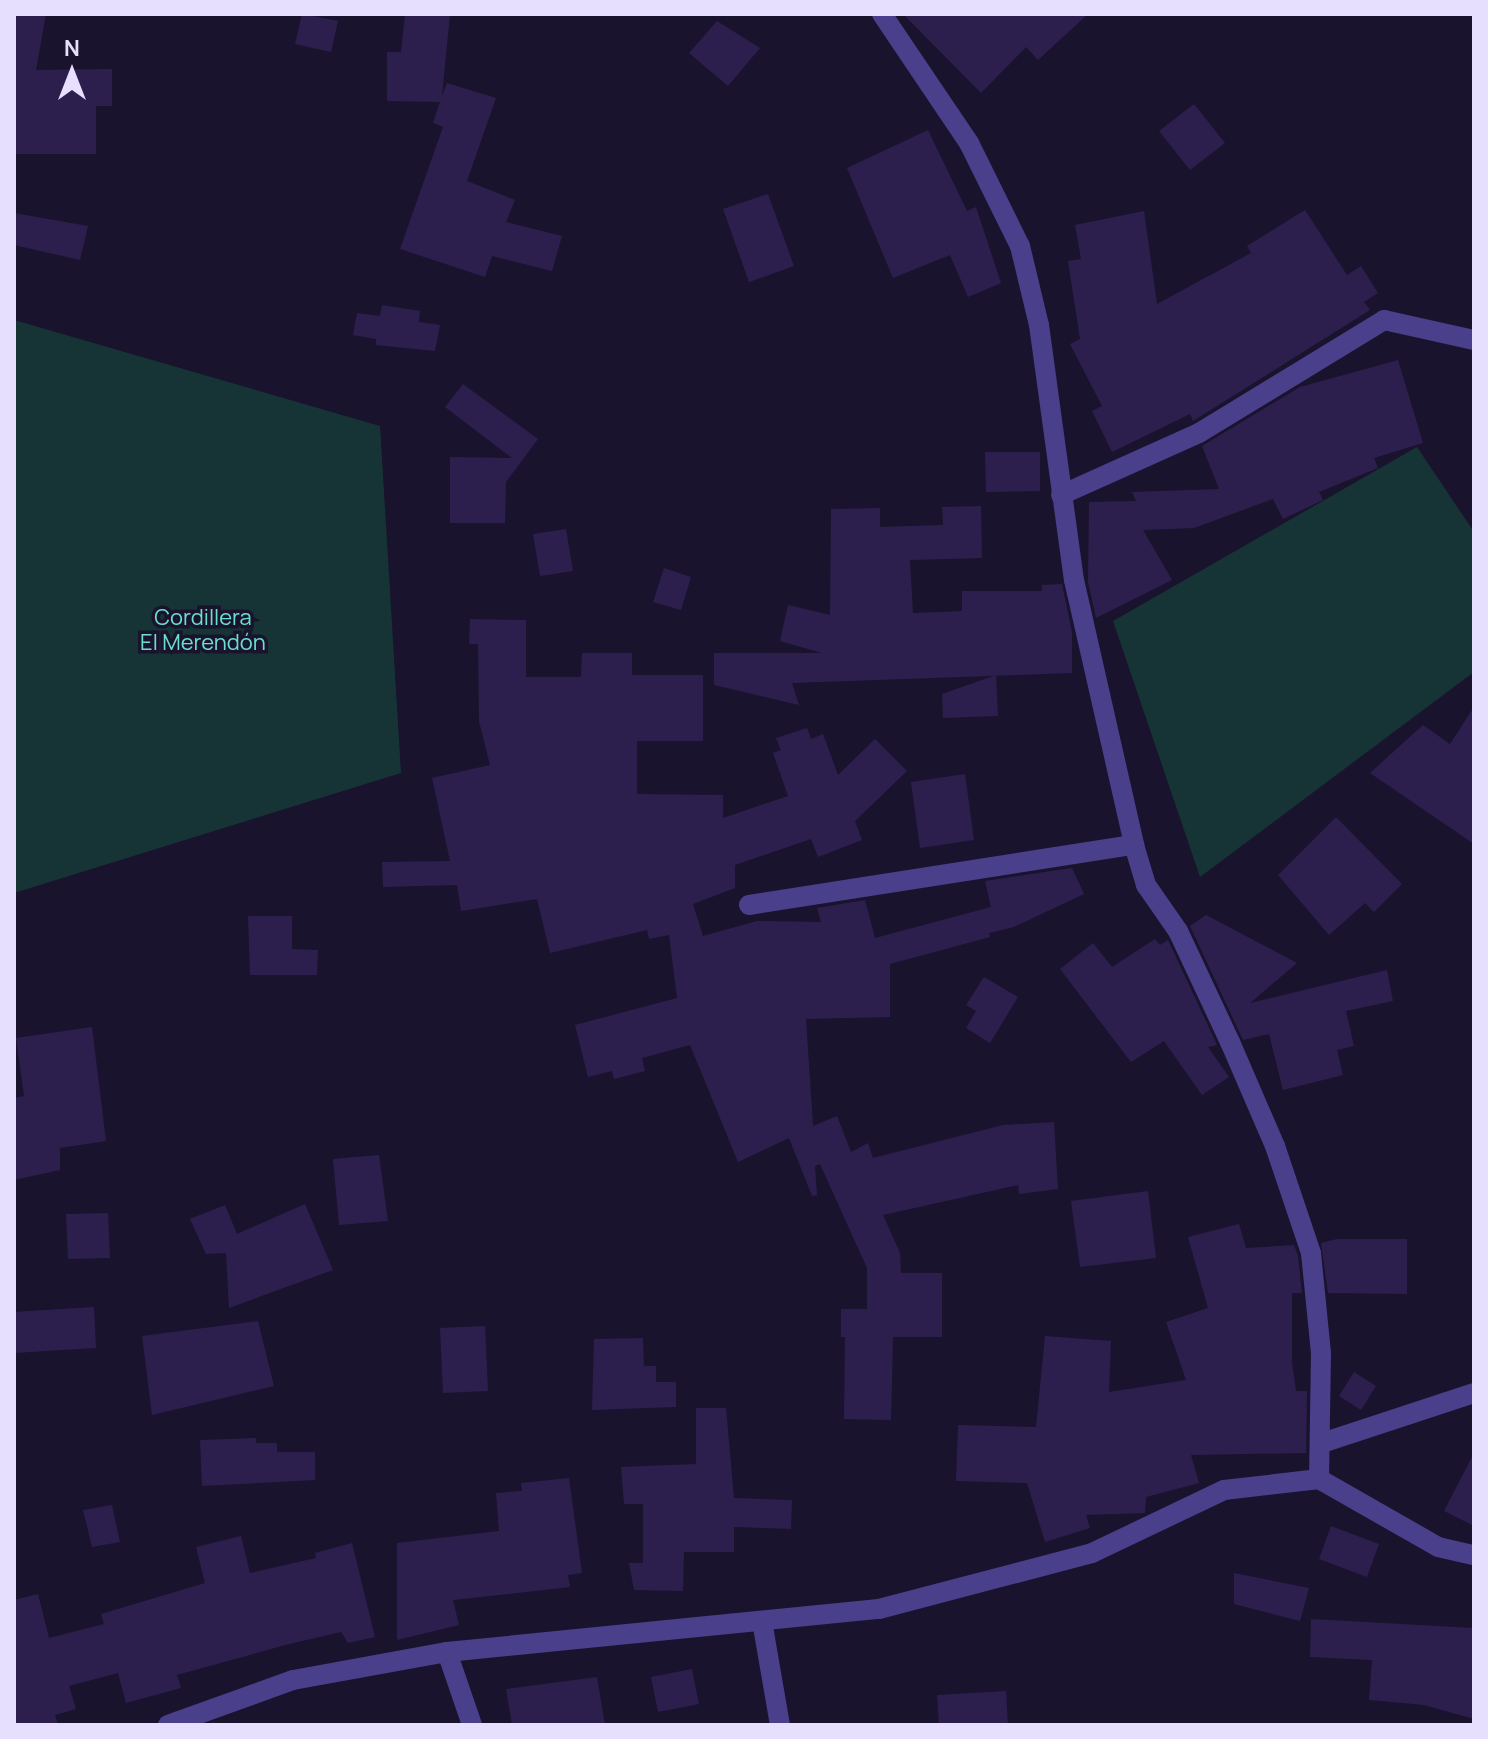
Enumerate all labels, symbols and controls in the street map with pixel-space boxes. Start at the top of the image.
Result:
north arrow [32,32,112,112]
text: N [64,33,80,63]
park label: Cordillera El Merendón [140,604,266,656]

